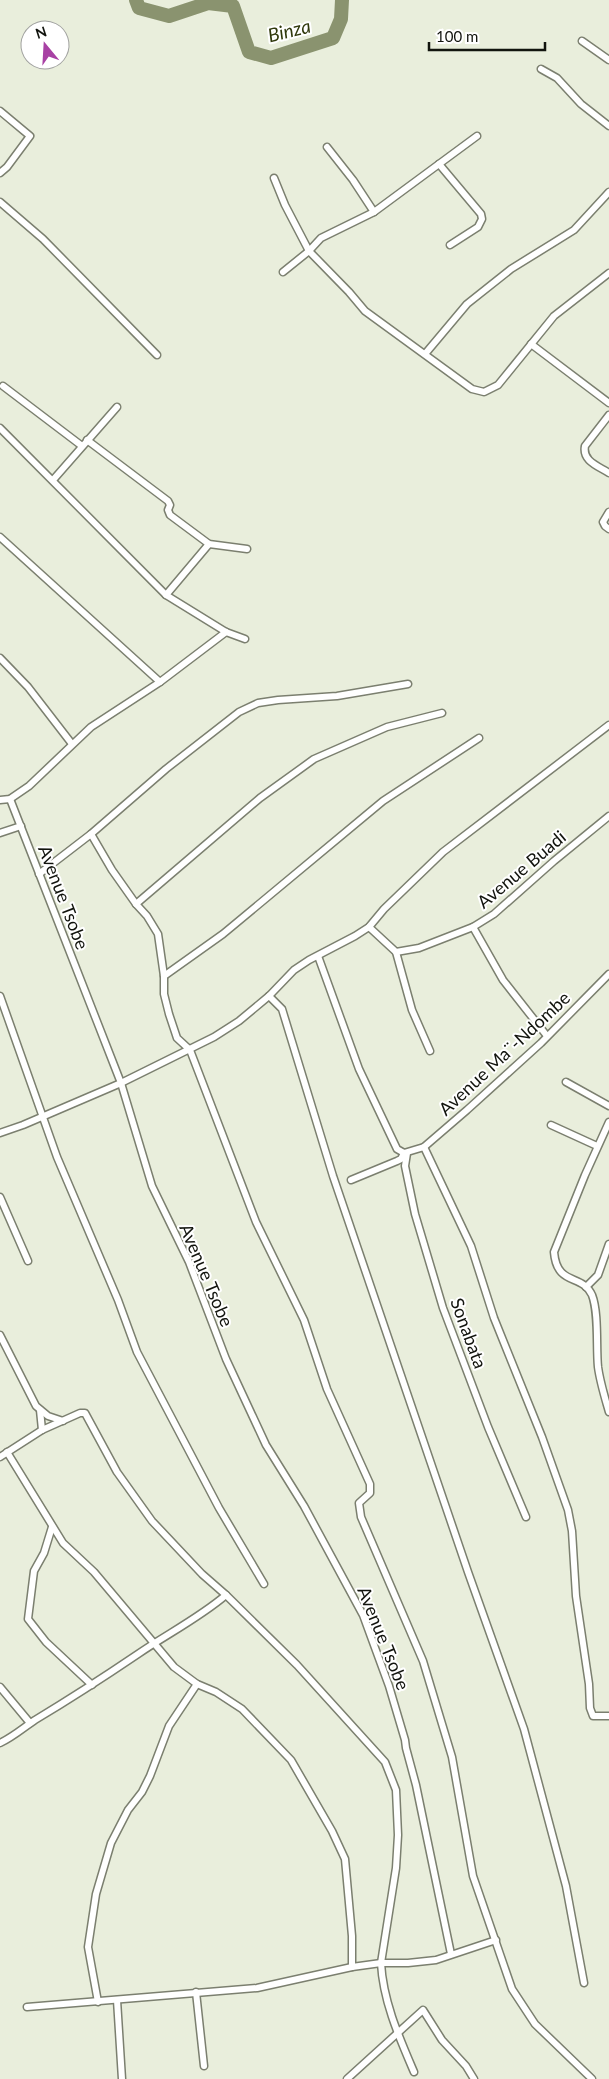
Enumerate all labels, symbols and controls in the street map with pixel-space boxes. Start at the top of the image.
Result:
water label: Binza [265,14,313,46]
north arrow [20,20,70,70]
scale bar [429,20,545,52]
text: N [33,22,49,42]
text: 100 m [436,27,478,45]
street label: Avenue Buadi [472,826,570,912]
street label: Avenue Tsobe [34,842,94,952]
street label: Avenue Ma¨-Ndombe [434,986,574,1120]
street label: Avenue Tsobe [175,1220,239,1330]
street label: Sonabata [446,1295,492,1371]
street label: Avenue Tsobe [353,1583,415,1693]

